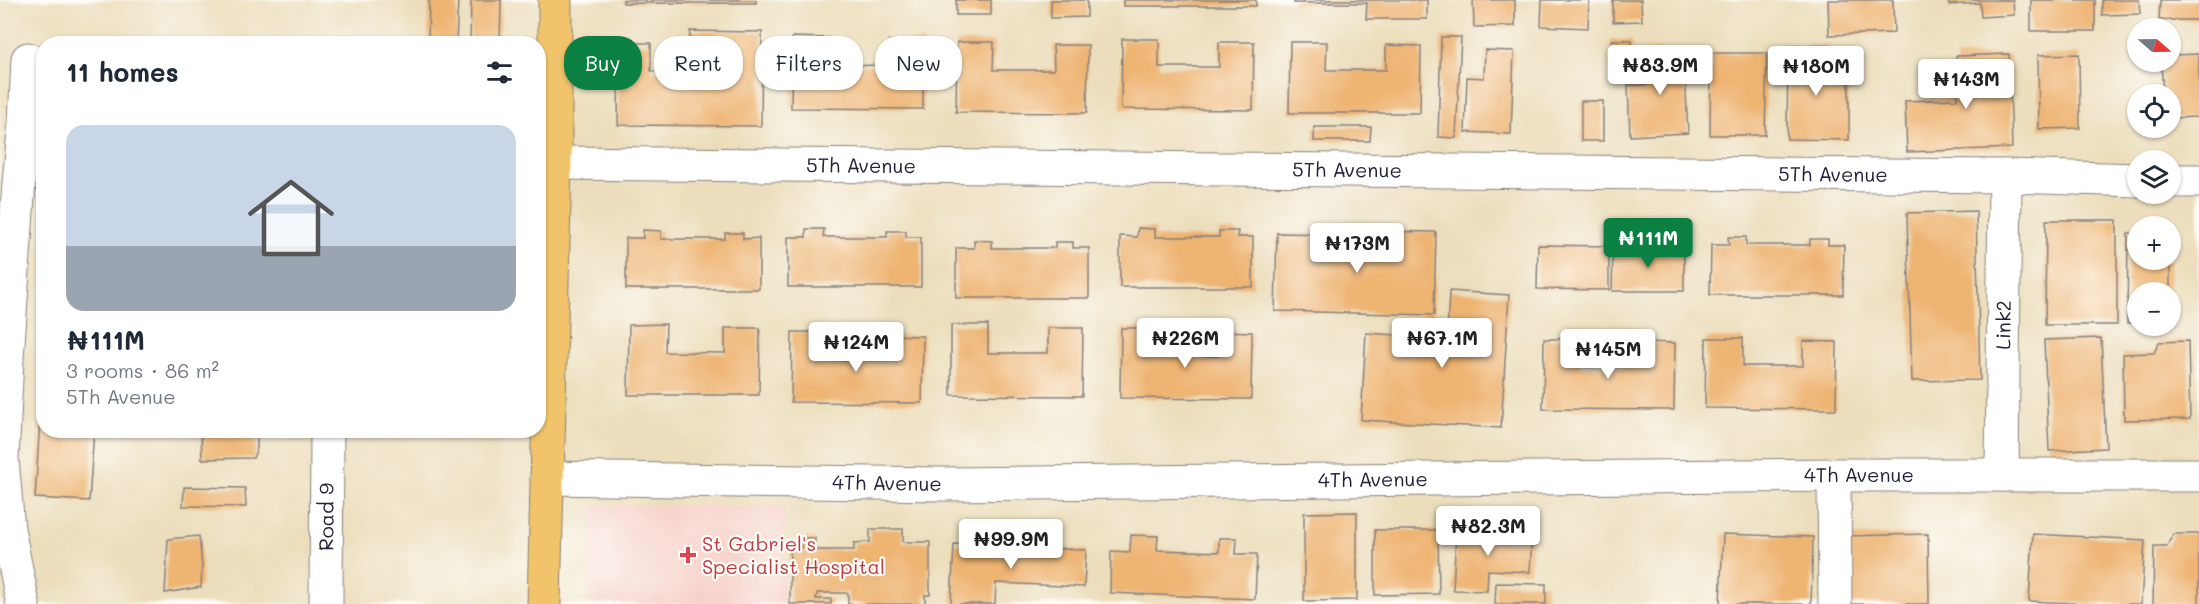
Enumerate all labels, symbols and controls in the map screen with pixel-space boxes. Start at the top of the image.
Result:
north arrow [2127,18,2181,72]
map controls [2127,18,2181,336]
chip: Buy [564,36,642,90]
chip: Rent [654,36,743,90]
chip: Filters [755,36,863,90]
chip: New [875,36,962,90]
pin: ₦83.9M [1611,45,1709,96]
pin: ₦180M [1774,46,1858,97]
text: ₦83.9M [1622,51,1698,77]
text: ₦180M [1782,52,1850,78]
text: 11 homes [66,55,179,89]
icon: filters [483,56,516,89]
pin: ₦143M [1924,59,2008,110]
text: ₦143M [1932,65,2000,91]
button: locate [2127,84,2181,138]
button: layers [2127,150,2181,204]
street label: 5Th Avenue [806,151,916,178]
street label: 5Th Avenue [1292,156,1402,183]
street label: 5Th Avenue [1778,160,1888,187]
icon: home [237,164,345,272]
button: + [2127,216,2181,270]
pin: ₦111M [1606,218,1690,269]
pin: ₦173M [1315,223,1399,274]
text: ₦111M [1618,224,1678,250]
text: ₦173M [1324,229,1390,255]
button: − [2127,282,2181,336]
street label: Link2 [1989,300,2016,350]
pin: ₦226M [1143,318,1227,369]
pin: ₦67.1M [1393,318,1491,369]
pin: ₦124M [814,322,898,373]
text: ₦111M [66,323,145,357]
text: ₦226M [1151,324,1219,350]
text: ₦67.1M [1406,324,1478,350]
text: ₦124M [823,328,889,354]
pin: ₦145M [1566,329,1650,380]
text: ₦145M [1574,335,1642,361]
text: 3 rooms · 86 m² [66,357,219,383]
text: 5Th Avenue [66,383,176,409]
street label: 4Th Avenue [1804,461,1914,487]
street label: 4Th Avenue [1318,465,1428,492]
street label: 4Th Avenue [832,468,942,496]
street label: Road 9 [312,483,339,551]
pin: ₦82.3M [1439,506,1537,557]
text: ₦82.3M [1450,512,1526,538]
pin: ₦99.9M [962,519,1060,570]
text: ₦99.9M [973,525,1049,551]
place label: St Gabriel's Specialist Hospital [702,530,885,579]
marker: St Gabriel's Specialist Hospital [679,546,697,564]

